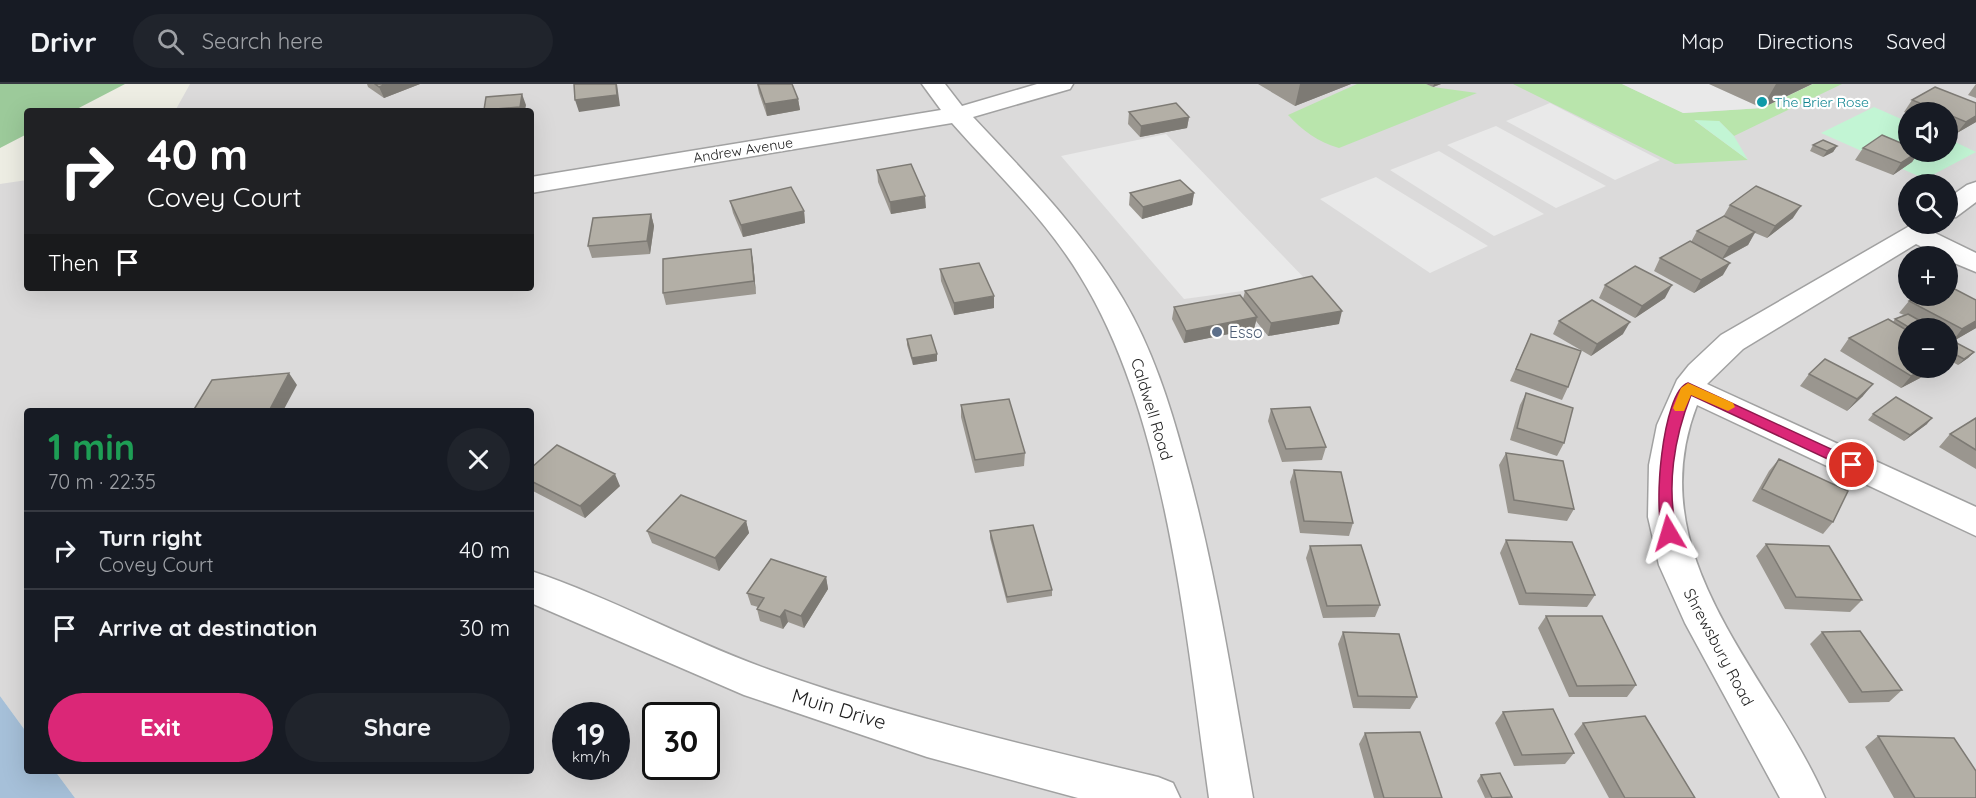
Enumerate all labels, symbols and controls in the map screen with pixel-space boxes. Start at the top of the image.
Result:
search box [133,14,553,68]
text: Drivr [30,24,97,59]
icon: search [154,25,187,58]
text: Search here [202,27,323,55]
text: Map [1681,28,1724,54]
text: Directions [1757,28,1853,54]
text: Saved [1886,28,1946,54]
place label: The Brier Rose [1774,93,1869,111]
marker: The Brier Rose [1755,95,1769,109]
map controls [1898,102,1958,378]
button: sound [1898,102,1958,162]
text: 40 m [147,128,248,181]
icon: right [48,132,126,210]
street label: Andrew Avenue [692,133,794,167]
button: search [1898,174,1958,234]
text: Covey Court [147,180,302,214]
icon: arrive [111,246,144,279]
button: + [1898,246,1958,306]
text: Then [48,249,99,277]
button: − [1898,318,1958,378]
place label: Esso [1229,322,1263,342]
marker: Esso [1210,325,1224,339]
street label: Caldwell Road [1127,355,1177,463]
text: 1 min [48,424,135,469]
button: close [447,428,510,491]
pin [1826,439,1877,490]
icon: arrive [1835,448,1868,481]
text: 70 m · 22:35 [48,469,156,494]
position arrow [1637,501,1701,565]
text: Turn right [99,524,203,552]
icon: right [48,534,81,567]
text: 40 m [459,536,510,564]
text: Covey Court [99,552,214,577]
street label: Shrewsbury Road [1680,585,1758,709]
icon: arrive [48,612,81,645]
text: Arrive at destination [99,614,317,642]
text: 30 m [459,614,510,642]
street label: Muin Drive [789,682,889,735]
button: Exit [48,693,273,762]
button: Share [285,693,510,762]
speed limit sign: 30 [642,702,720,780]
text: 19 [577,715,605,753]
text: km/h [572,747,610,766]

